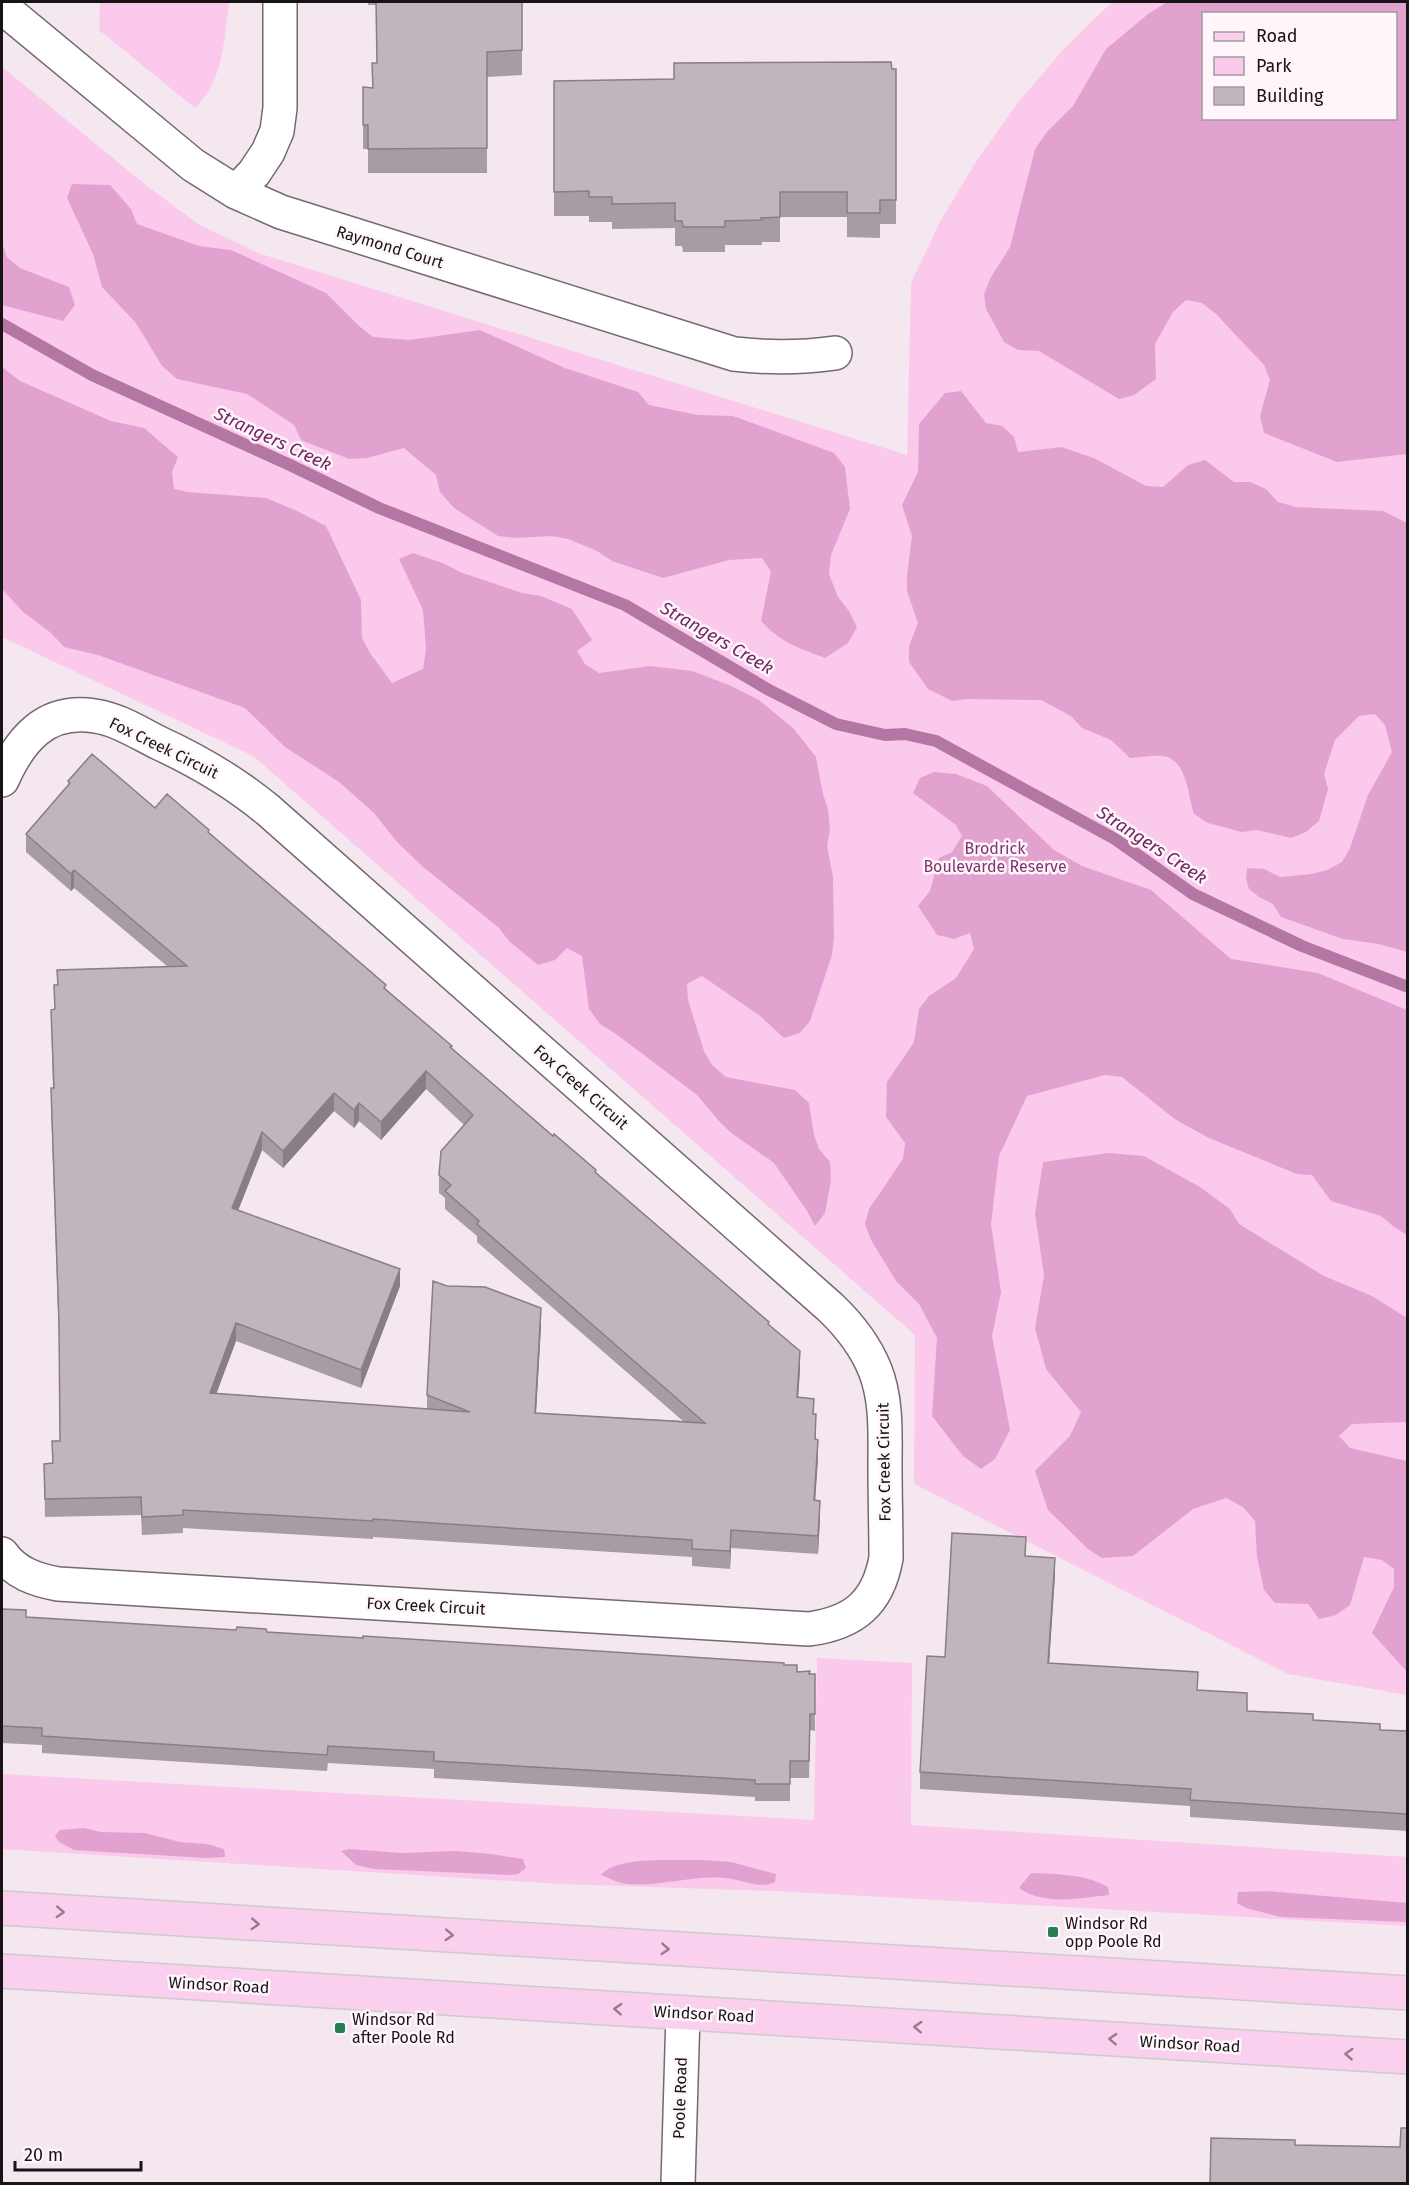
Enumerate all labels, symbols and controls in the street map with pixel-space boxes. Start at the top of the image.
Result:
legend [1202,12,1397,120]
text: Road [1256,25,1298,47]
text: Park [1256,55,1292,77]
text: Building [1256,85,1324,107]
street label: Raymond Court [334,222,446,272]
water label: Strangers Creek [210,402,335,476]
water label: Strangers Creek [656,596,778,679]
street label: Fox Creek Circuit [106,713,222,783]
water label: Strangers Creek [1092,801,1211,889]
park label: Brodrick Boulevarde Reserve [923,839,1067,876]
street label: Fox Creek Circuit [530,1041,632,1133]
street label: Fox Creek Circuit [873,1402,895,1522]
street label: Fox Creek Circuit [366,1593,486,1619]
one-way arrow [55,1905,64,1918]
place label: Windsor Rd opp Poole Rd [1065,1914,1162,1951]
one-way arrow [250,1917,259,1930]
marker: Windsor Rd opp Poole Rd [1046,1925,1060,1939]
one-way arrow [445,1929,454,1942]
one-way arrow [660,1942,669,1955]
street label: Windsor Road [168,1973,270,1997]
street label: Windsor Road [653,2002,755,2026]
one-way arrow [614,2003,623,2016]
place label: Windsor Rd after Poole Rd [352,2010,455,2047]
marker: Windsor Rd after Poole Rd [333,2021,347,2035]
one-way arrow [913,2021,922,2034]
street label: Windsor Road [1139,2032,1241,2056]
one-way arrow [1108,2033,1117,2046]
one-way arrow [1345,2047,1354,2060]
street label: Poole Road [669,2057,691,2139]
scale bar [15,2134,141,2172]
text: 20 m [24,2144,63,2166]

